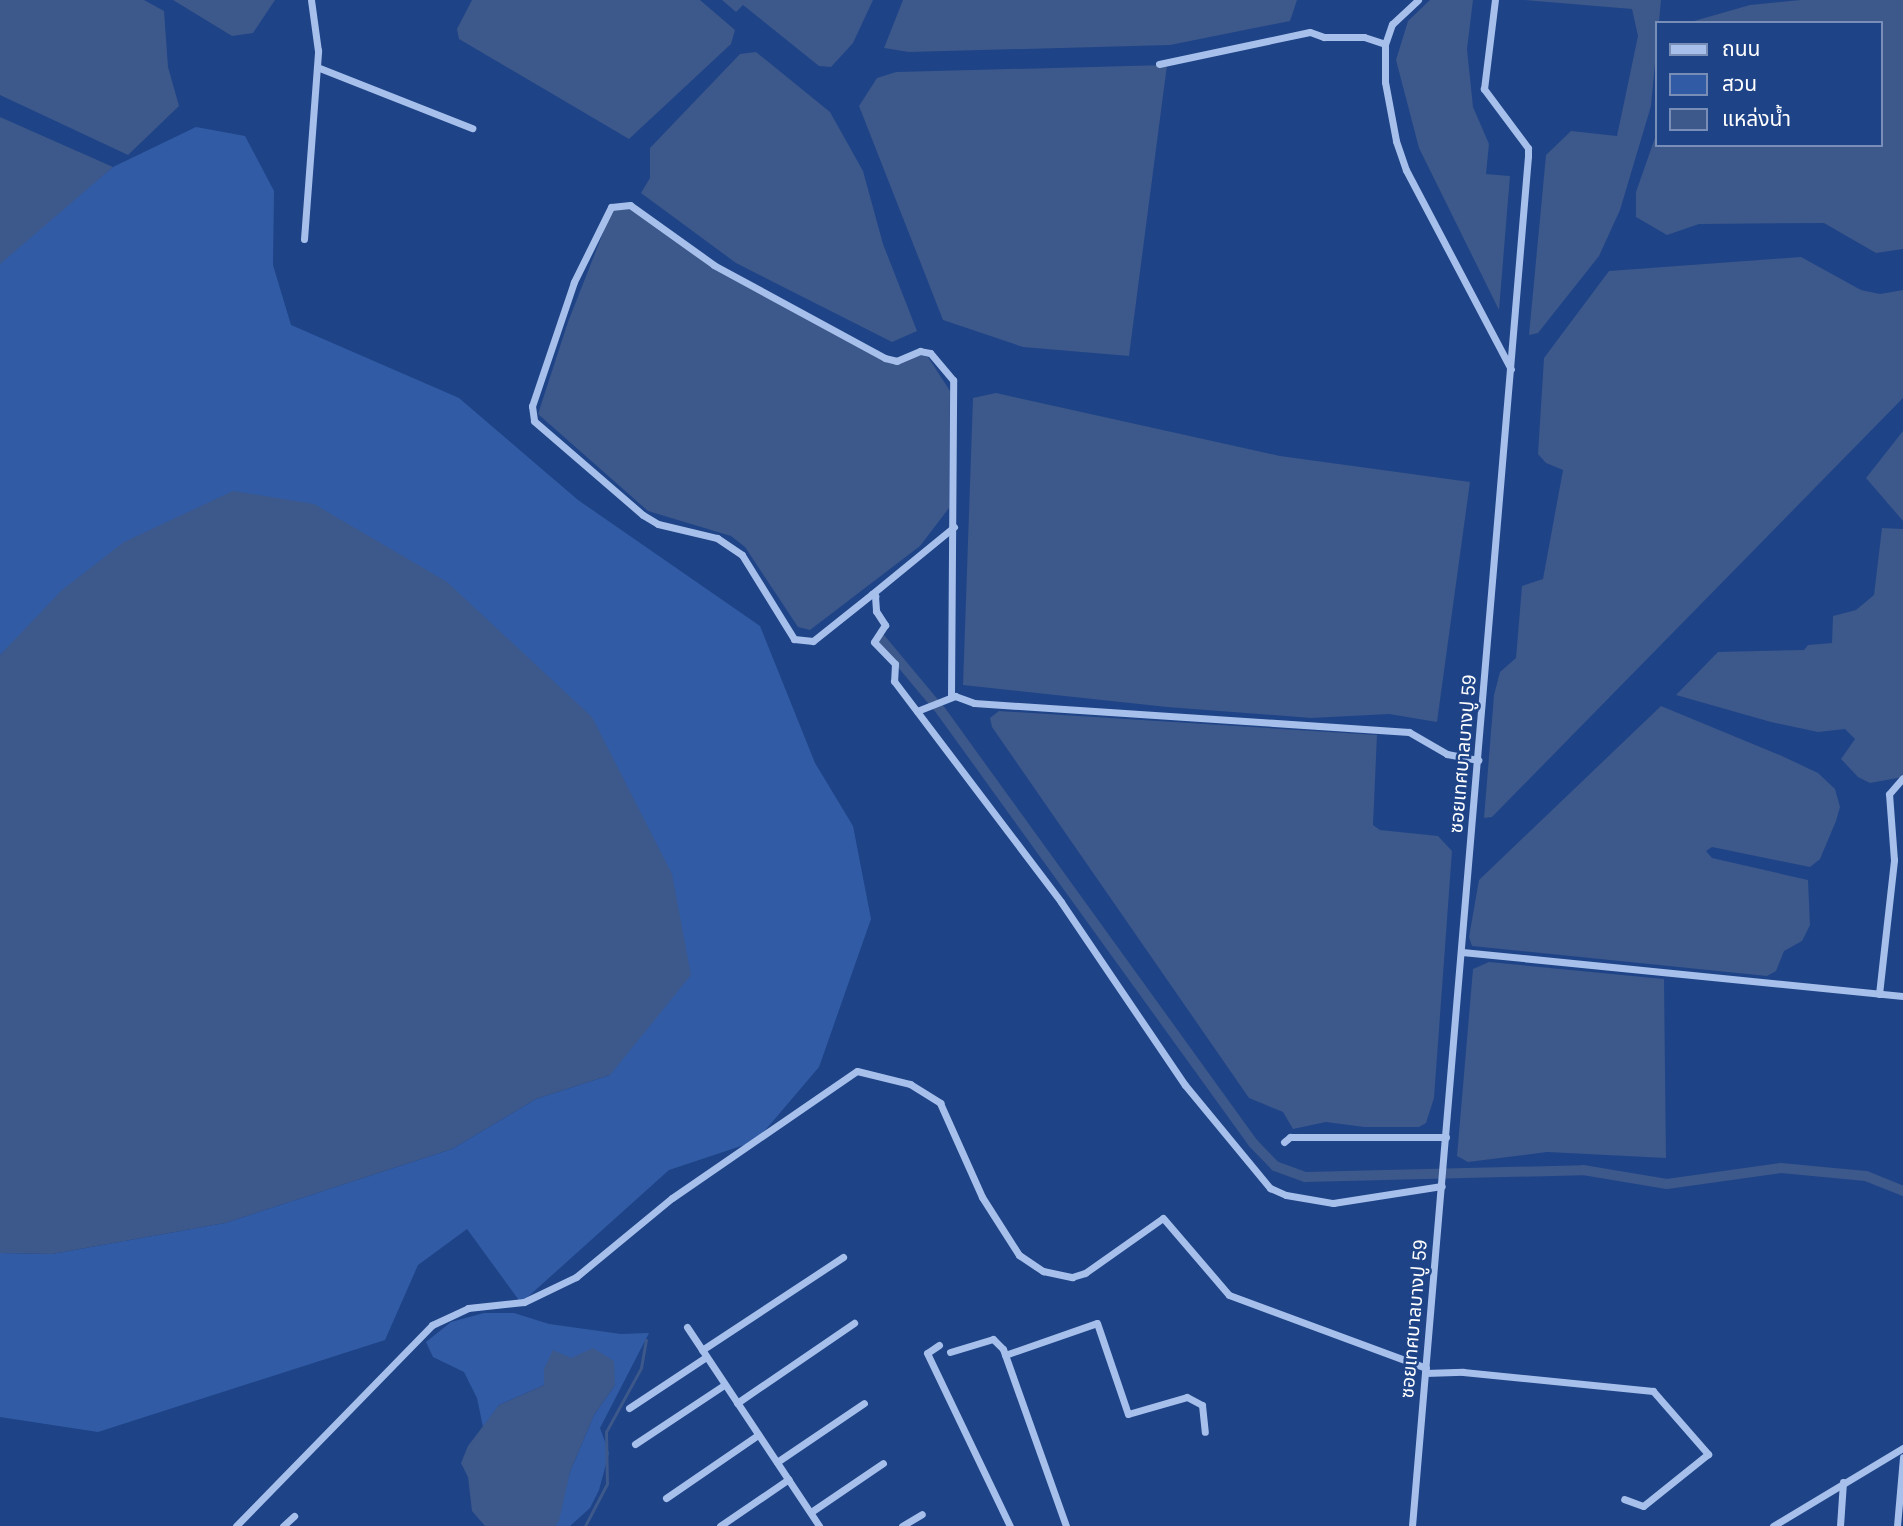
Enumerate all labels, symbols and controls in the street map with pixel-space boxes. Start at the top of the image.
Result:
legend [1654,21,1882,147]
text: ถนน [1722,37,1760,60]
text: สวน [1722,72,1757,95]
text: แหล่งน้ำ [1722,107,1791,130]
street label: ซอยเทศบาลบางปู 59 [1445,674,1481,834]
street label: ซอยเทศบาลบางปู 59 [1396,1239,1432,1399]

